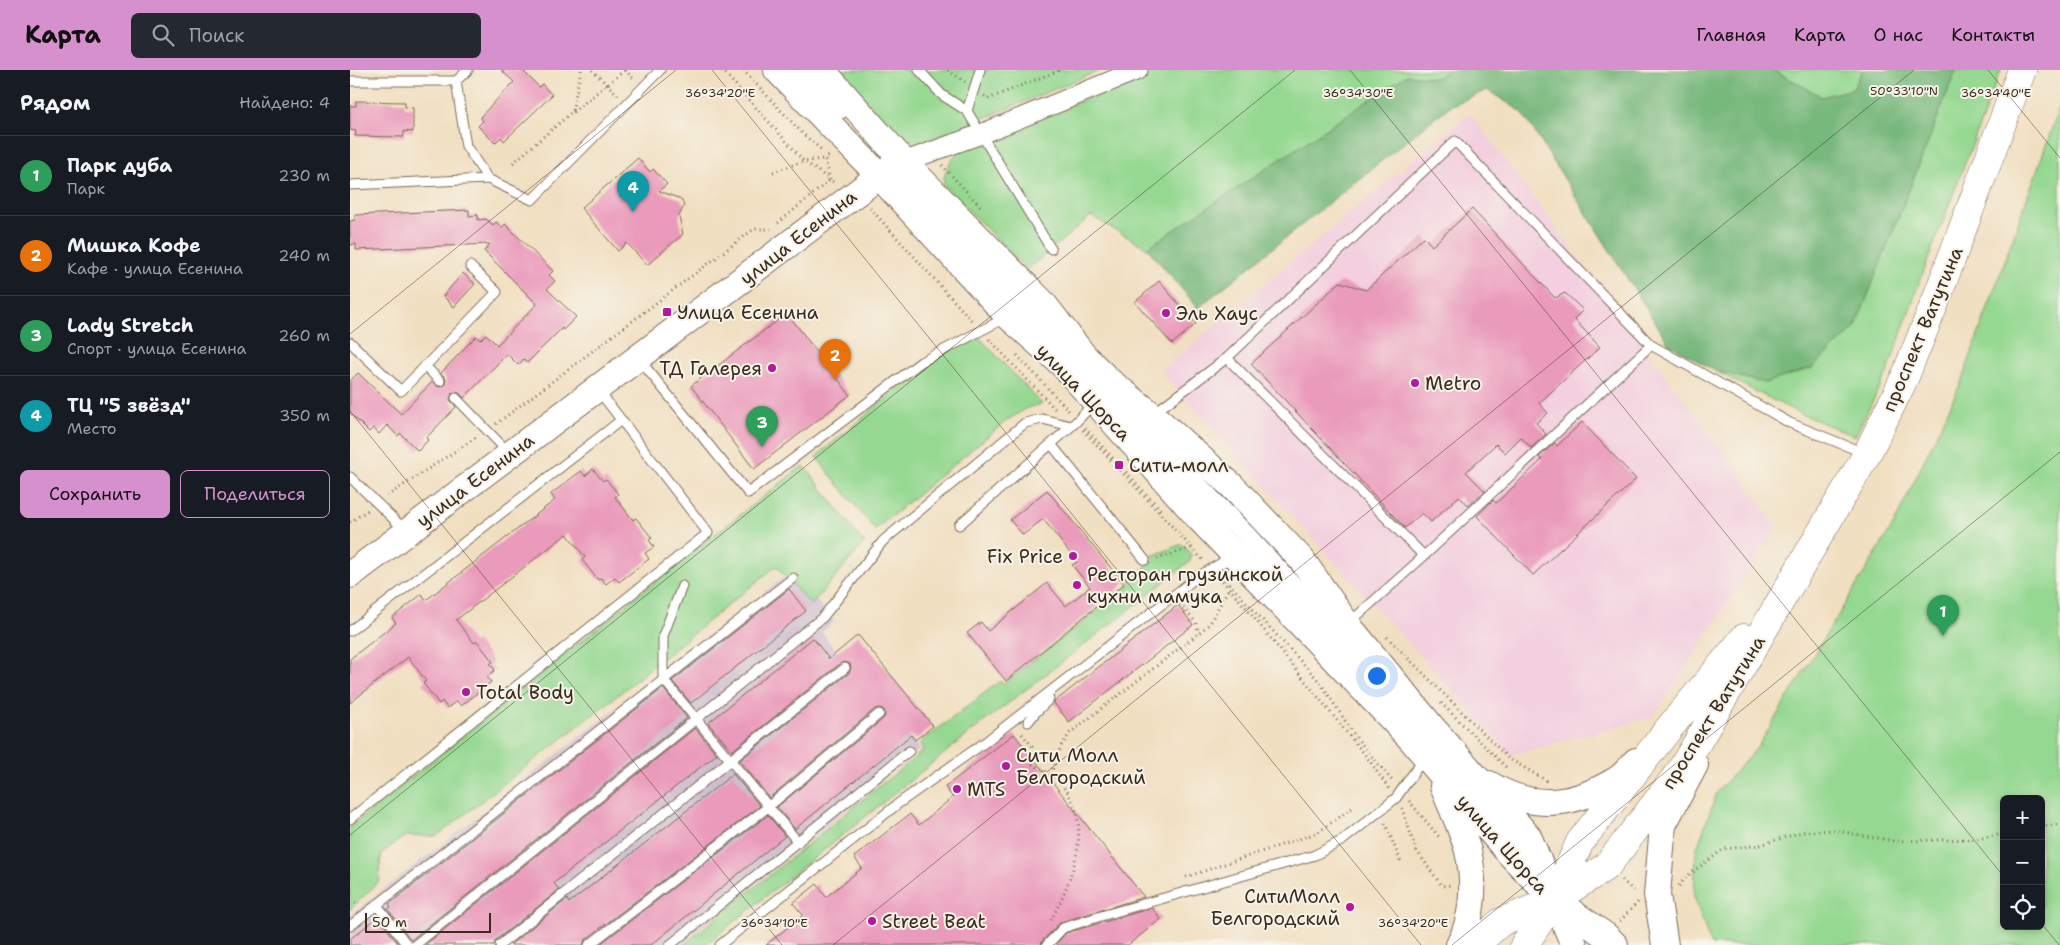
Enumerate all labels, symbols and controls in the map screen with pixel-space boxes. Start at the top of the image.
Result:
search box [131,13,481,58]
text: Карта [25,19,101,51]
icon: search [149,21,177,49]
text: Поиск [189,23,244,48]
text: Главная [1696,23,1766,47]
text: Карта [1794,23,1846,47]
text: О нас [1874,23,1923,47]
text: Контакты [1951,23,2035,47]
text: 50°33'10"N [1870,83,1938,99]
text: 36°34'20"E [685,85,755,101]
text: 36°34'30"E [1323,85,1393,101]
text: 36°34'40"E [1961,85,2031,101]
text: Рядом [20,89,90,117]
text: Найдено: 4 [239,92,330,113]
text: Парк дуба [67,153,172,178]
text: 1 [32,165,40,186]
text: 230 m [278,165,330,186]
pin: 4 [617,171,649,212]
text: Парк [67,178,105,199]
street label: улица Есенина [735,184,862,291]
text: Мишка Кофе [67,233,201,258]
street label: проспект Ватутина [1876,243,1969,416]
text: 2 [30,245,42,266]
text: 240 m [278,245,330,266]
text: Кафе · улица Есенина [67,258,243,279]
place label: Улица Есенина [677,300,819,325]
place label: Эль Хаус [1176,301,1258,326]
marker: Улица Есенина [661,306,673,318]
marker: Эль Хаус [1160,307,1172,319]
text: Lady Stretch [67,313,194,338]
text: 3 [30,325,42,346]
text: 260 m [278,325,330,346]
text: Спорт · улица Есенина [67,338,247,359]
street label: улица Щорса [1031,338,1137,446]
pin: 2 [819,339,851,380]
place label: ТД Галерея [659,356,762,381]
marker: ТД Галерея [766,362,778,374]
place label: Metro [1425,371,1481,396]
marker: Metro [1409,377,1421,389]
text: ТЦ "5 звёзд" [67,393,191,418]
text: 4 [30,405,42,426]
text: 350 m [279,405,330,426]
pin: 3 [746,406,778,447]
text: Место [67,418,117,439]
street label: улица Есенина [411,428,539,533]
place label: Сити-молл [1129,453,1229,478]
marker: Сити-молл [1113,459,1125,471]
button: Сохранить [20,470,170,518]
button: Поделиться [180,470,330,518]
place label: Fix Price [987,544,1063,569]
marker: Fix Price [1067,550,1079,562]
place label: Ресторан грузинской кухни мамука [1087,562,1283,609]
marker: Ресторан грузинской кухни мамука [1071,579,1083,591]
pin: 1 [1927,595,1959,636]
street label: проспект Ватутина [1656,630,1771,794]
your location [1364,663,1390,689]
place label: Total Body [476,680,574,705]
marker: Total Body [460,686,472,698]
place label: Сити Молл Белгородский [1016,743,1146,790]
marker: Сити Молл Белгородский [1000,760,1012,772]
place label: MTS [967,777,1005,802]
marker: MTS [951,783,963,795]
street label: улица Щорса [1451,789,1554,900]
map controls [2000,795,2045,930]
button: + [2000,795,2045,840]
button: − [2000,840,2045,885]
place label: СитиМолл Белгородский [1210,884,1340,931]
button: locate [2000,885,2045,930]
marker: СитиМолл Белгородский [1344,901,1356,913]
place label: Street Beat [882,909,986,934]
scale bar [365,910,491,933]
text: 50 m [372,913,407,931]
text: 36°34'10"E [740,915,808,931]
marker: Street Beat [866,915,878,927]
text: 36°34'20"E [1378,915,1448,931]

